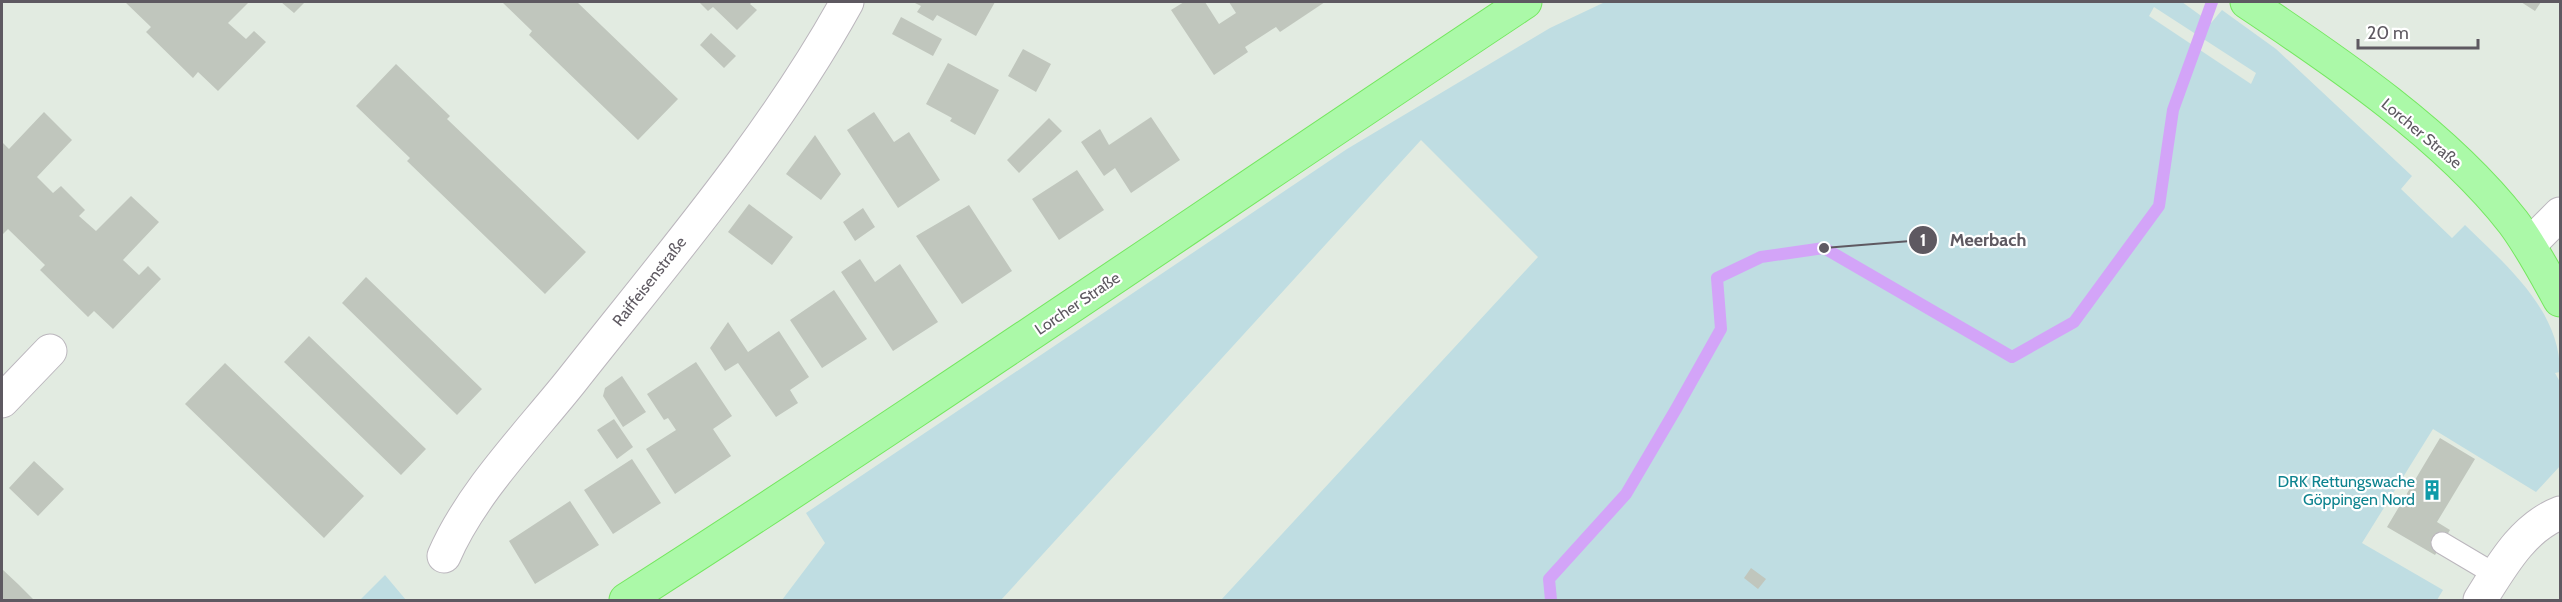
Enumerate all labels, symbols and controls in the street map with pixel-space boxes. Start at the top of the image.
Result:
scale bar [2358,12,2478,50]
text: 20 m [2367,22,2409,44]
street label: Lorcher Straße [2378,94,2466,172]
callout: Meerbach [1908,222,2038,258]
text: 1 [1920,229,1926,251]
text: Meerbach [1950,229,2026,251]
street label: Raiffeisenstraße [609,233,690,330]
street label: Lorcher Straße [1031,268,1124,339]
place label: DRK Rettungswache Göppingen Nord [2277,472,2415,509]
building icon: DRK Rettungswache Göppingen Nord [2420,478,2444,502]

